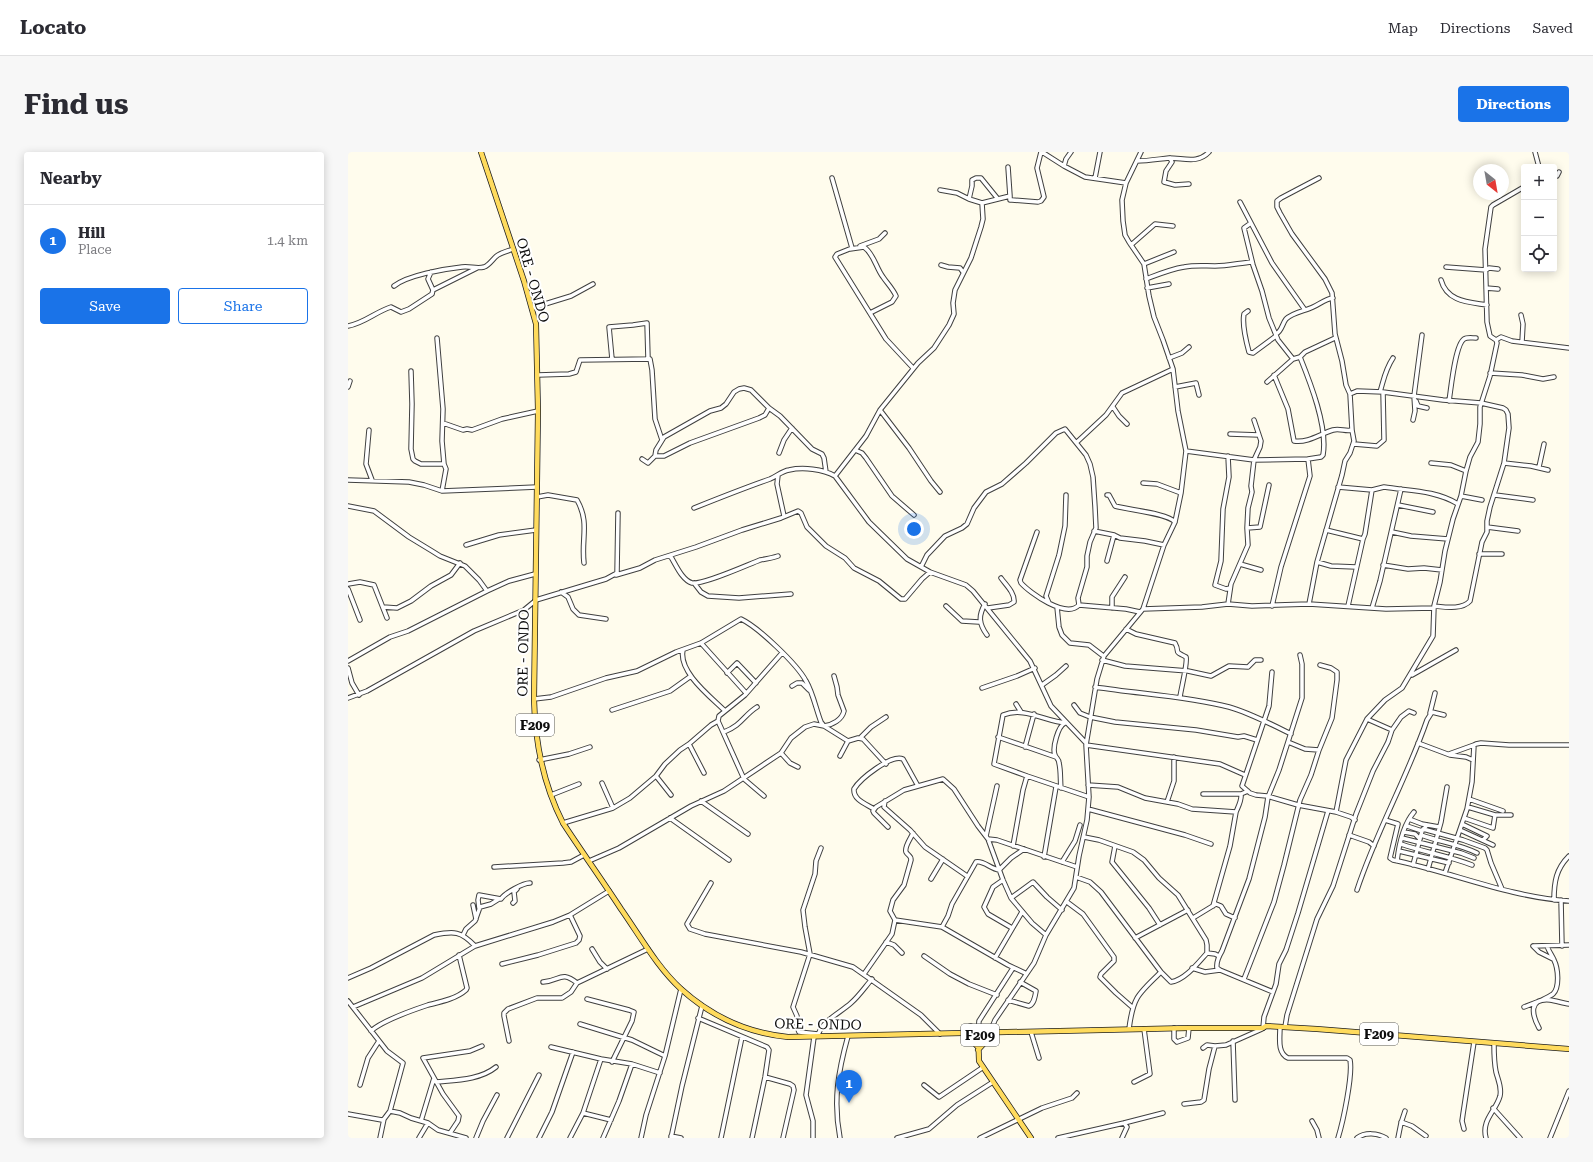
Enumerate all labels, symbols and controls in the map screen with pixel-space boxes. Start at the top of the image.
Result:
text: Locato [20,16,86,39]
text: Map [1388,20,1418,36]
text: Directions [1440,20,1510,36]
text: Saved [1532,20,1573,36]
button: Directions [1458,86,1569,122]
text: Find us [24,88,128,121]
north arrow [1473,164,1509,200]
map controls [1521,164,1557,272]
button: + [1521,164,1557,200]
text: Nearby [40,168,102,188]
button: − [1521,200,1557,236]
text: Hill [78,224,105,242]
text: 1 [49,233,57,248]
text: 1.4 km [267,233,308,248]
street label: ORE - ONDO [513,236,553,324]
button: locate [1521,236,1557,272]
text: Place [78,242,112,257]
button: Save [40,288,170,324]
button: Share [178,288,308,324]
your location [904,519,924,539]
street label: ORE - ONDO [514,609,532,697]
road number: F209 [516,714,554,736]
street label: ORE - ONDO [774,1015,862,1033]
road number: F209 [1360,1023,1398,1045]
road number: F209 [961,1024,999,1046]
pin: 1 [836,1070,862,1103]

